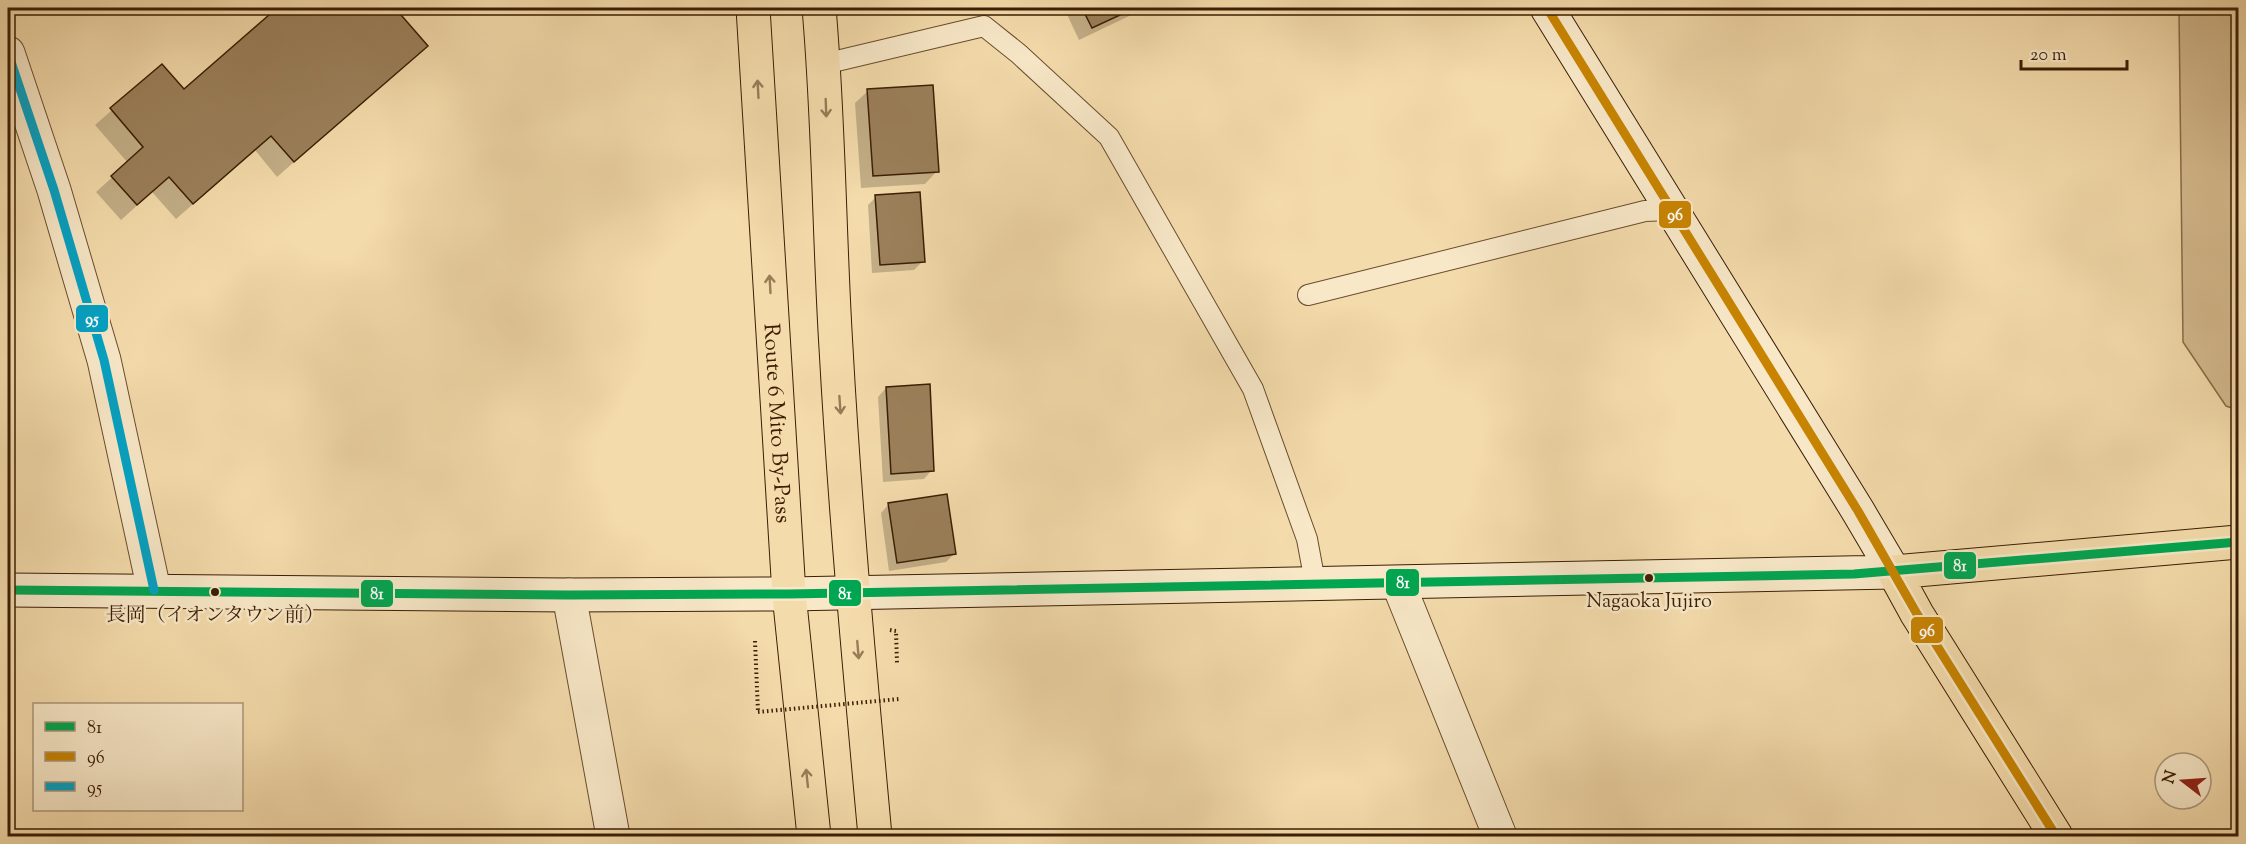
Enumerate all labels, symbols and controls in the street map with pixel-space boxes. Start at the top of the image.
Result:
scale bar [2021,33,2128,71]
text: 20 m [2030,43,2067,69]
one-way arrow [753,80,764,100]
one-way arrow [820,97,831,117]
line badge: 96 [1658,200,1692,229]
text: 96 [1667,205,1683,228]
one-way arrow [764,275,775,294]
line badge: 95 [75,304,109,333]
text: 95 [85,309,99,332]
street label: Route 6 Mito By-Pass [753,323,798,524]
one-way arrow [835,395,846,415]
line badge: 81 [1943,551,1977,580]
text: 81 [1953,556,1967,579]
line badge: 81 [1385,568,1420,597]
marker: Nagaoka Jujiro [1643,572,1655,584]
text: 81 [1396,573,1410,596]
line badge: 81 [360,579,394,608]
line badge: 81 [828,579,862,607]
text: 81 [370,584,384,607]
text: 81 [838,584,852,607]
marker: 長岡（イオンタウン前） [209,586,221,598]
place label: Nagaoka Jujiro [1586,588,1712,617]
place label: 長岡（イオンタウン前） [106,602,324,631]
line badge: 96 [1910,616,1944,644]
text: 96 [1919,621,1935,644]
one-way arrow [853,639,864,659]
legend [33,703,243,811]
text: 81 [87,716,102,742]
text: 96 [87,746,105,772]
north arrow [2153,751,2213,811]
text: N [2158,768,2184,787]
one-way arrow [801,769,812,789]
text: 95 [87,776,102,802]

